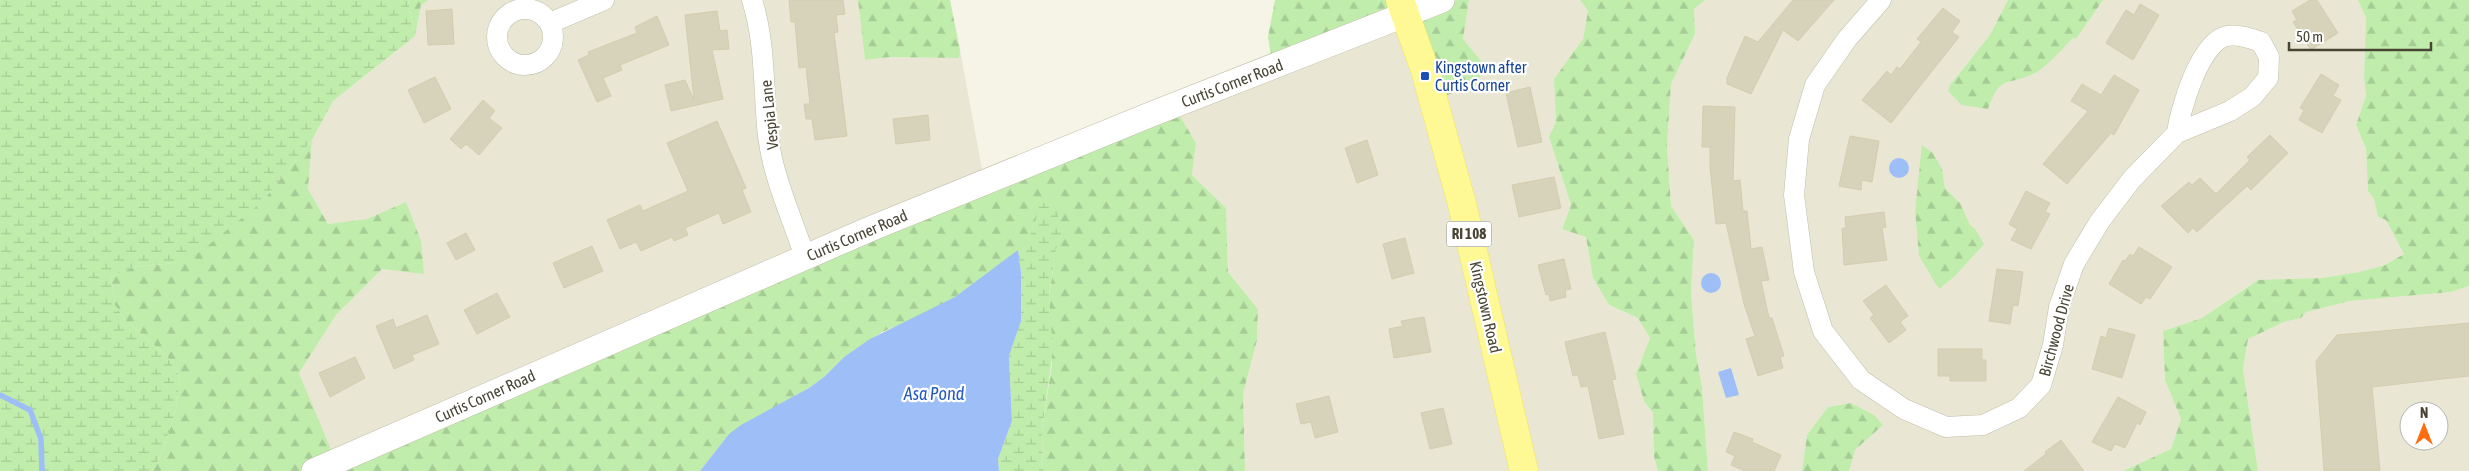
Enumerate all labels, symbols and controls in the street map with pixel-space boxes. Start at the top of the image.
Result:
scale bar [2289,20,2432,52]
text: 50 m [2296,28,2323,45]
street label: Curtis Corner Road [1179,55,1285,111]
place label: Kingstown after Curtis Corner [1435,58,1527,94]
marker: Kingstown after Curtis Corner [1419,70,1431,82]
street label: Vespia Lane [756,79,783,151]
street label: Curtis Corner Road [804,206,910,264]
road number: RI 108 [1446,222,1492,246]
street label: Kingstown Road [1466,259,1505,355]
street label: Birchwood Drive [2035,282,2077,378]
street label: Curtis Corner Road [432,366,538,426]
water label: Asa Pond [903,383,965,404]
north arrow [2399,401,2449,451]
text: N [2420,405,2428,421]

